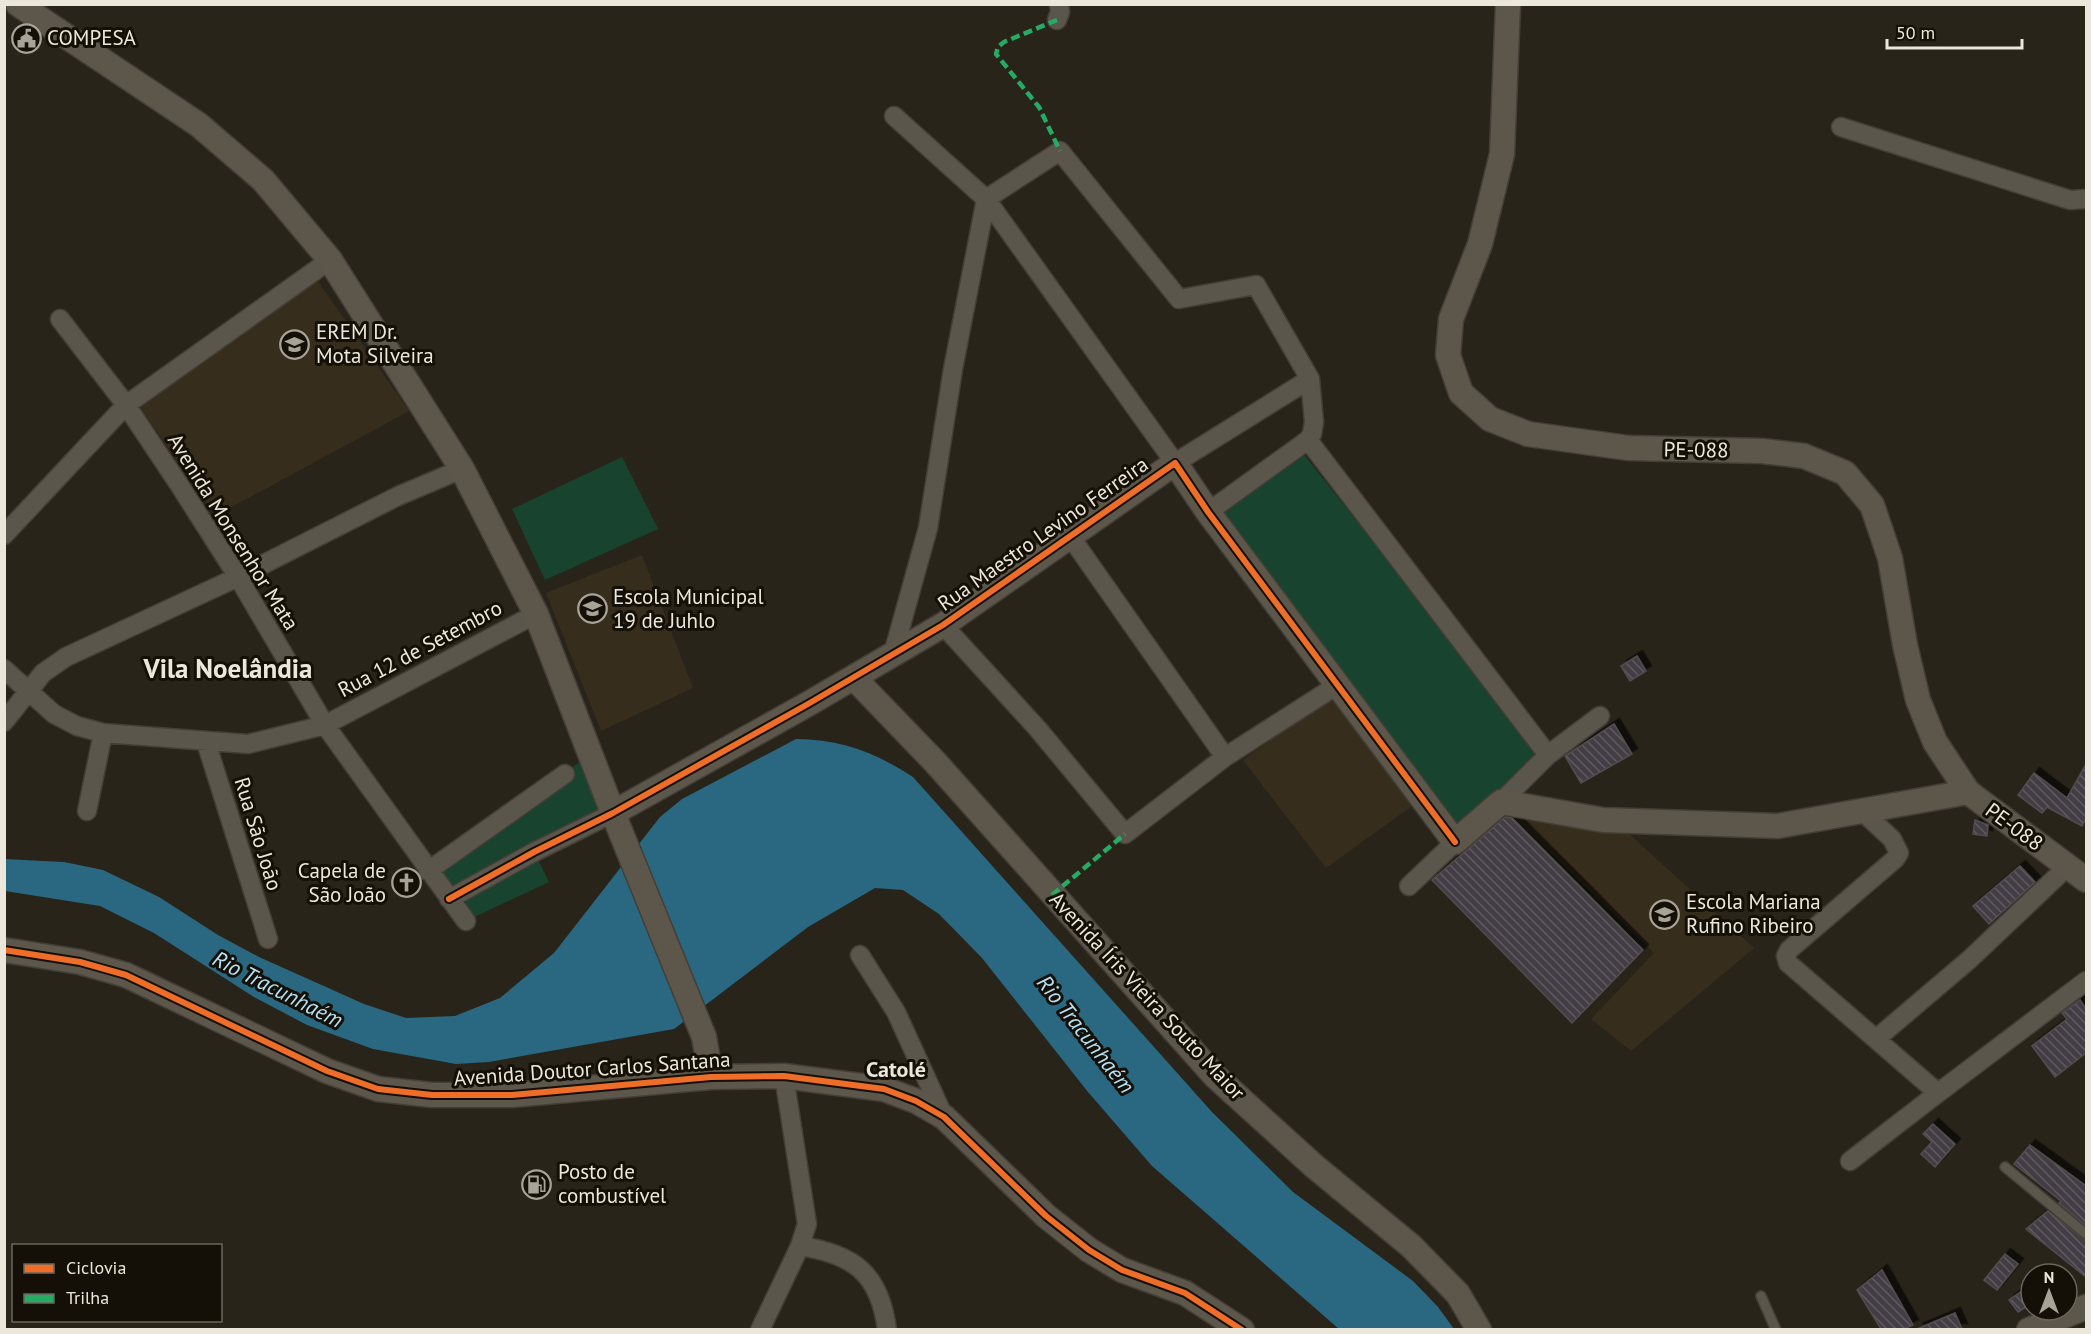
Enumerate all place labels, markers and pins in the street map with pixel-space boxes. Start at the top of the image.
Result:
public building icon: COMPESA [10,22,42,54]
place label: COMPESA [47,24,137,51]
place label: EREM Dr. Mota Silveira [316,318,434,369]
school or university icon: EREM Dr. Mota Silveira [279,328,311,360]
place label: Escola Municipal 19 de Juhlo [613,583,764,634]
school or university icon: Escola Municipal 19 de Juhlo [576,593,608,625]
place label: Capela de São João [298,857,386,908]
church icon: Capela de São João [391,867,423,899]
place label: Escola Mariana Rufino Ribeiro [1686,888,1821,939]
school or university icon: Escola Mariana Rufino Ribeiro [1649,898,1681,930]
place label: Posto de combustível [558,1158,666,1209]
fuel station icon: Posto de combustível [521,1168,553,1200]

